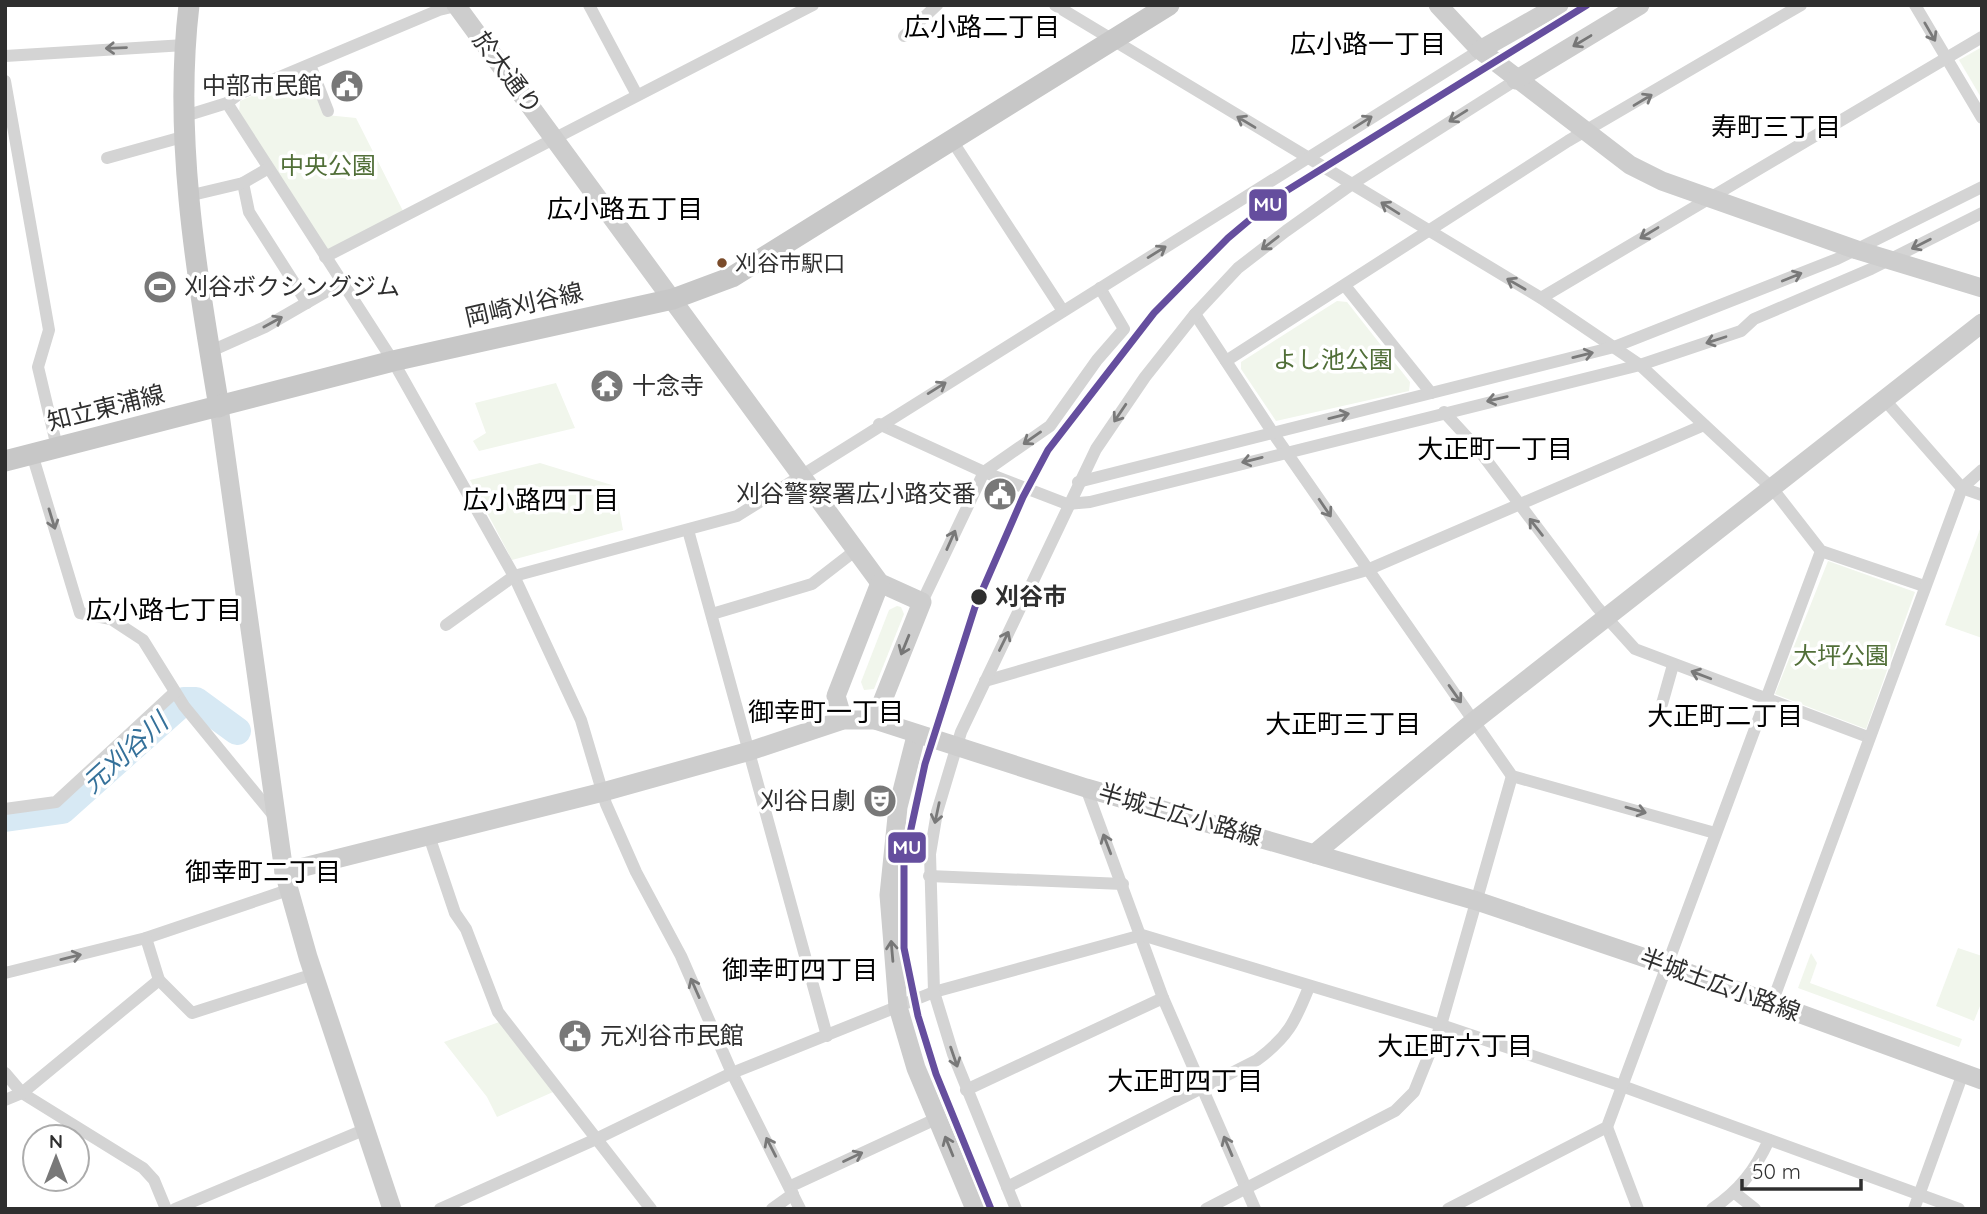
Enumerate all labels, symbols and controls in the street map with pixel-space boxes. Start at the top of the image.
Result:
district label: 広小路二丁目 [904,10,1060,43]
one-way arrow [1924,21,1938,41]
street label: 於大通り [467,25,549,120]
district label: 広小路一丁目 [1290,27,1446,60]
one-way arrow [1572,34,1592,48]
one-way arrow [105,41,128,54]
public building icon: 中部市民館 [328,67,366,105]
place label: 中部市民館 [202,70,322,100]
one-way arrow [1632,92,1652,106]
one-way arrow [1448,109,1468,123]
district label: 寿町三丁目 [1711,110,1841,143]
one-way arrow [1352,114,1372,128]
one-way arrow [1237,115,1257,129]
park label: 中央公園 [280,150,376,180]
line badge: MU [1248,188,1288,222]
district label: 広小路五丁目 [547,192,703,225]
text: MU [1254,192,1282,216]
one-way arrow [1381,201,1401,215]
one-way arrow [1640,226,1660,240]
one-way arrow [1261,236,1279,251]
one-way arrow [1911,238,1932,252]
one-way arrow [1147,244,1167,258]
place label: 刈谷市駅口 [735,249,845,277]
marker: 刈谷市駅口 [715,256,729,270]
sports icon: 刈谷ボクシングジム [141,268,179,306]
one-way arrow [1781,270,1802,283]
place label: 刈谷ボクシングジム [184,271,400,301]
street label: 岡崎刈谷線 [462,276,586,332]
one-way arrow [1506,276,1526,290]
one-way arrow [262,315,283,328]
one-way arrow [1705,334,1727,347]
park label: よし池公園 [1273,344,1393,374]
one-way arrow [1571,348,1594,361]
temple icon: 十念寺 [588,367,626,405]
place label: 十念寺 [632,370,704,400]
street label: 知立東浦線 [44,378,168,436]
one-way arrow [927,380,947,394]
one-way arrow [1486,393,1509,407]
one-way arrow [1113,403,1127,423]
one-way arrow [1327,409,1350,422]
one-way arrow [1023,431,1042,445]
district label: 大正町一丁目 [1417,432,1573,465]
one-way arrow [1241,454,1264,467]
public building icon: 刈谷警察署広小路交番 [981,475,1019,513]
place label: 刈谷警察署広小路交番 [736,478,976,508]
district label: 広小路四丁目 [463,483,619,516]
one-way arrow [1318,498,1332,517]
one-way arrow [46,508,59,530]
one-way arrow [1529,519,1544,537]
one-way arrow [945,529,958,550]
place label: 刈谷市 [995,581,1067,611]
marker: 刈谷市 [969,587,989,607]
district label: 広小路七丁目 [86,593,242,626]
one-way arrow [998,631,1012,652]
one-way arrow [898,634,911,655]
park label: 大坪公園 [1793,640,1889,670]
one-way arrow [1690,668,1712,681]
one-way arrow [1448,684,1462,703]
district label: 御幸町一丁目 [748,695,904,728]
district label: 大正町二丁目 [1647,699,1803,732]
water label: 元刈谷川 [75,704,177,800]
district label: 大正町三丁目 [1265,707,1421,740]
street label: 半城土広小路線 [1095,776,1265,852]
theatre icon: 刈谷日劇 [861,782,899,820]
place label: 刈谷日劇 [760,785,856,815]
one-way arrow [930,801,944,824]
one-way arrow [1625,805,1647,818]
line badge: MU [887,831,927,864]
one-way arrow [1100,833,1113,855]
text: MU [893,835,921,859]
district label: 御幸町二丁目 [185,855,341,888]
one-way arrow [885,940,898,963]
street label: 半城土広小路線 [1636,941,1804,1027]
one-way arrow [60,950,82,963]
district label: 御幸町四丁目 [722,953,878,986]
one-way arrow [688,978,701,999]
public building icon: 元刈谷市民館 [556,1017,594,1055]
place label: 元刈谷市民館 [600,1020,744,1050]
district label: 大正町六丁目 [1377,1029,1533,1062]
one-way arrow [949,1046,961,1068]
district label: 大正町四丁目 [1107,1064,1263,1097]
north arrow [21,1123,91,1193]
text: N [49,1129,63,1153]
one-way arrow [942,1135,955,1157]
one-way arrow [1220,1136,1233,1157]
one-way arrow [764,1137,777,1158]
scale bar [1742,1148,1861,1192]
one-way arrow [842,1150,863,1164]
text: 50 m [1752,1158,1801,1184]

